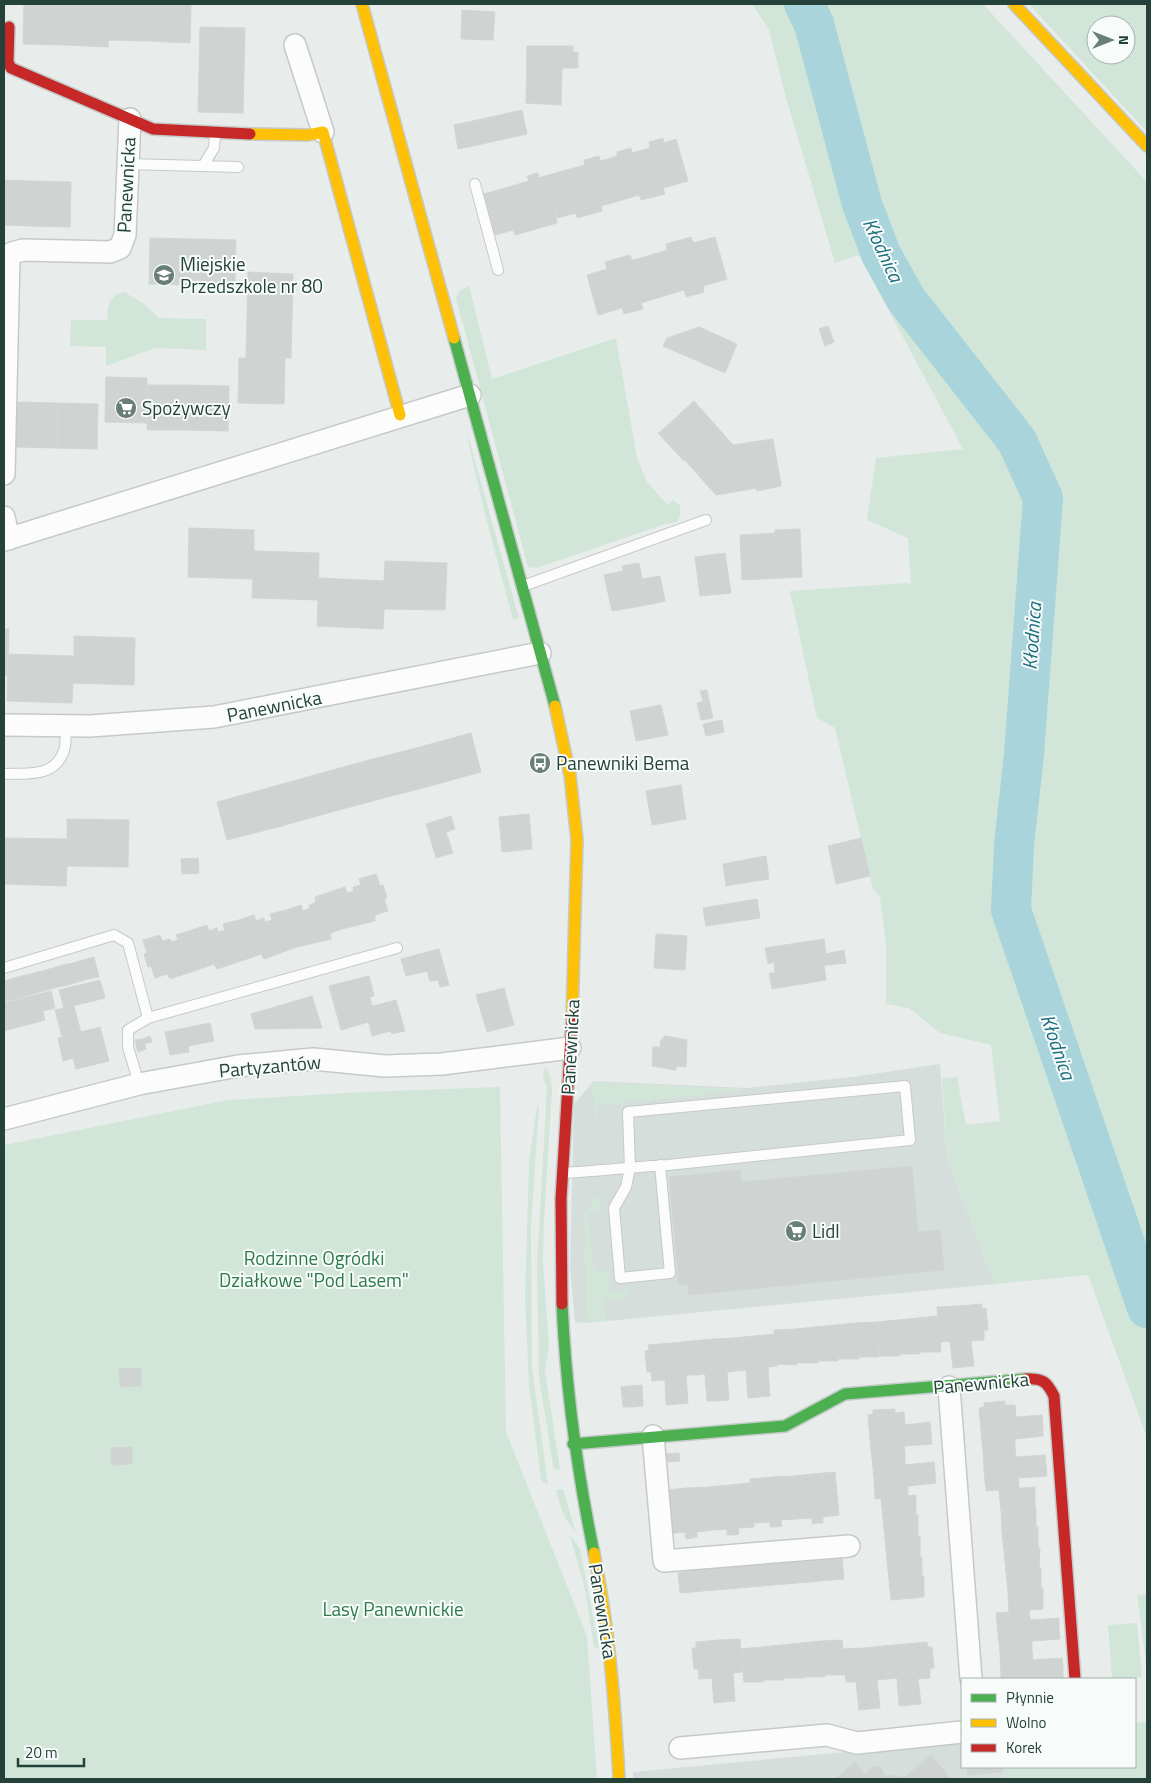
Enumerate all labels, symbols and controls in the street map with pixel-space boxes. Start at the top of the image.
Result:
north arrow [1086,15,1136,65]
text: N [1114,35,1135,45]
street label: Panewnicka [109,136,143,234]
water label: Kłodnica [855,213,912,288]
place label: Miejskie Przedszkole nr 80 [180,249,323,300]
school or university icon: Miejskie Przedszkole nr 80 [152,263,176,287]
place label: Spożywczy [142,393,231,422]
supermarket icon: Spożywczy [114,396,138,420]
water label: Kłodnica [1014,600,1049,671]
street label: Panewnicka [224,682,324,729]
place label: Panewniki Bema [556,748,690,777]
bus stop icon: Panewniki Bema [528,751,552,775]
street label: Panewnicka [553,998,587,1096]
water label: Kłodnica [1033,1010,1084,1085]
street label: Partyzantów [218,1047,322,1084]
place label: Lidl [812,1216,840,1245]
supermarket icon: Lidl [784,1219,808,1243]
park label: Rodzinne Ogródki Działkowe "Pod Lasem" [219,1243,409,1294]
street label: Panewnicka [932,1364,1031,1401]
street label: Panewnicka [582,1561,625,1661]
park label: Lasy Panewnickie [322,1594,464,1623]
legend [961,1678,1136,1768]
text: Płynnie [1006,1686,1054,1709]
text: Wolno [1006,1711,1046,1734]
scale bar [18,1736,84,1768]
text: Korek [1006,1736,1042,1759]
text: 20 m [25,1741,58,1764]

